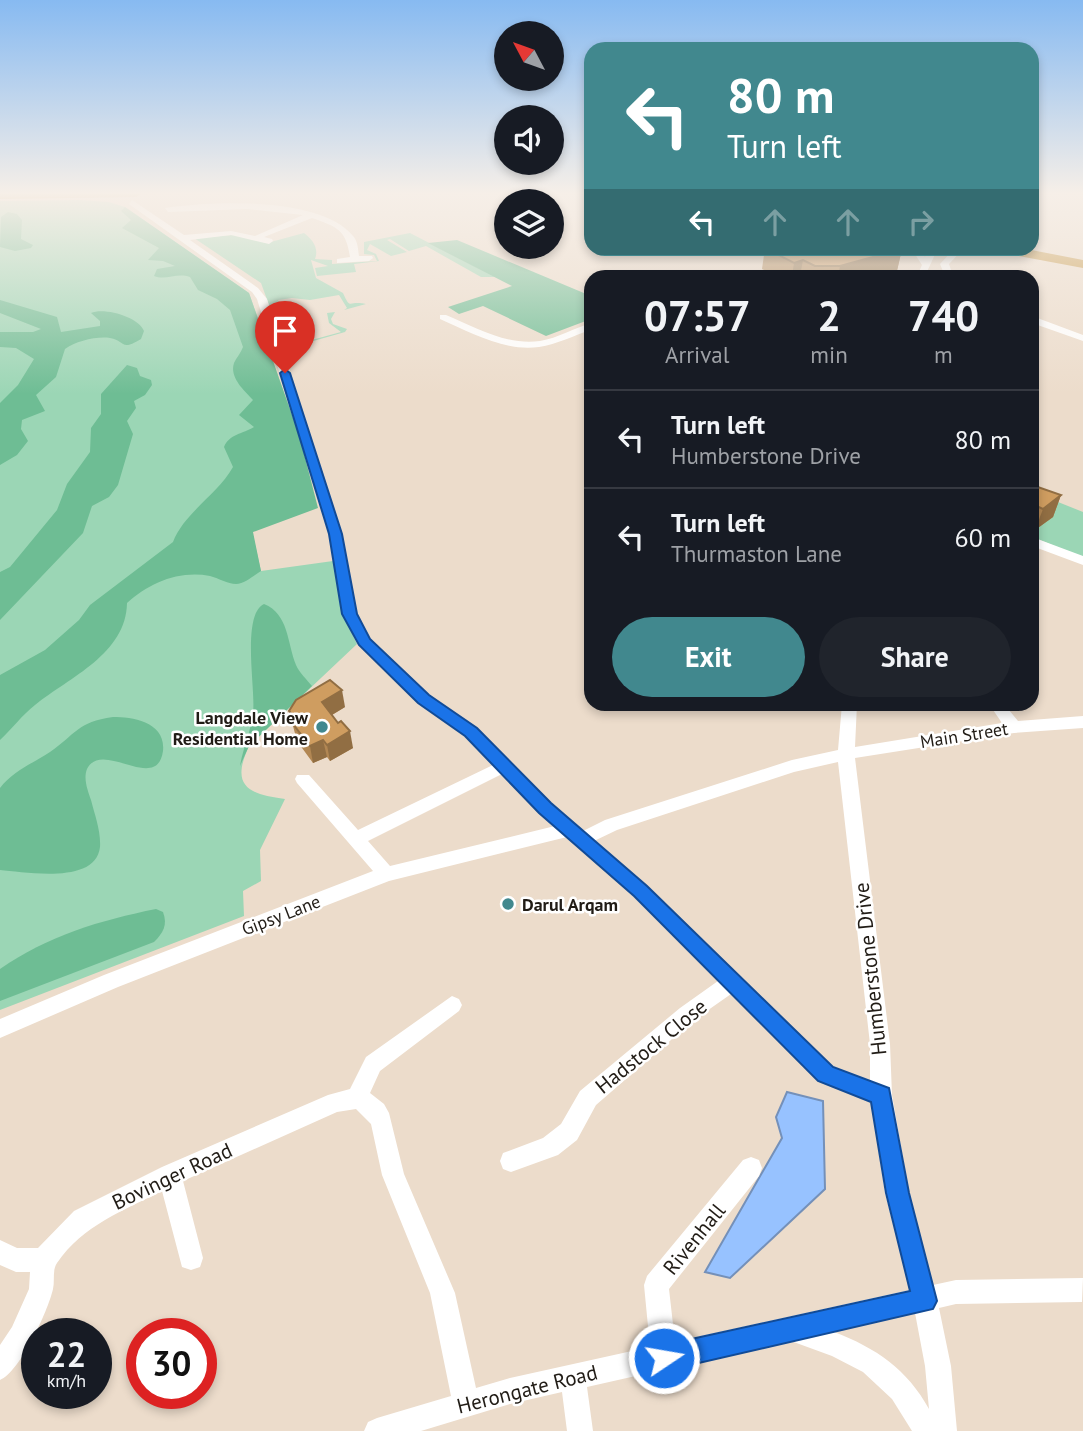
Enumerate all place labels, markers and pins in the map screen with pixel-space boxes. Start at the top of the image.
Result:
pin [255,301,315,373]
place label: Langdale View Residential Home [173,706,309,750]
marker: Langdale View Residential Home [314,719,330,735]
place label: Darul Arqam [522,893,618,916]
marker: Darul Arqam [500,896,516,912]

